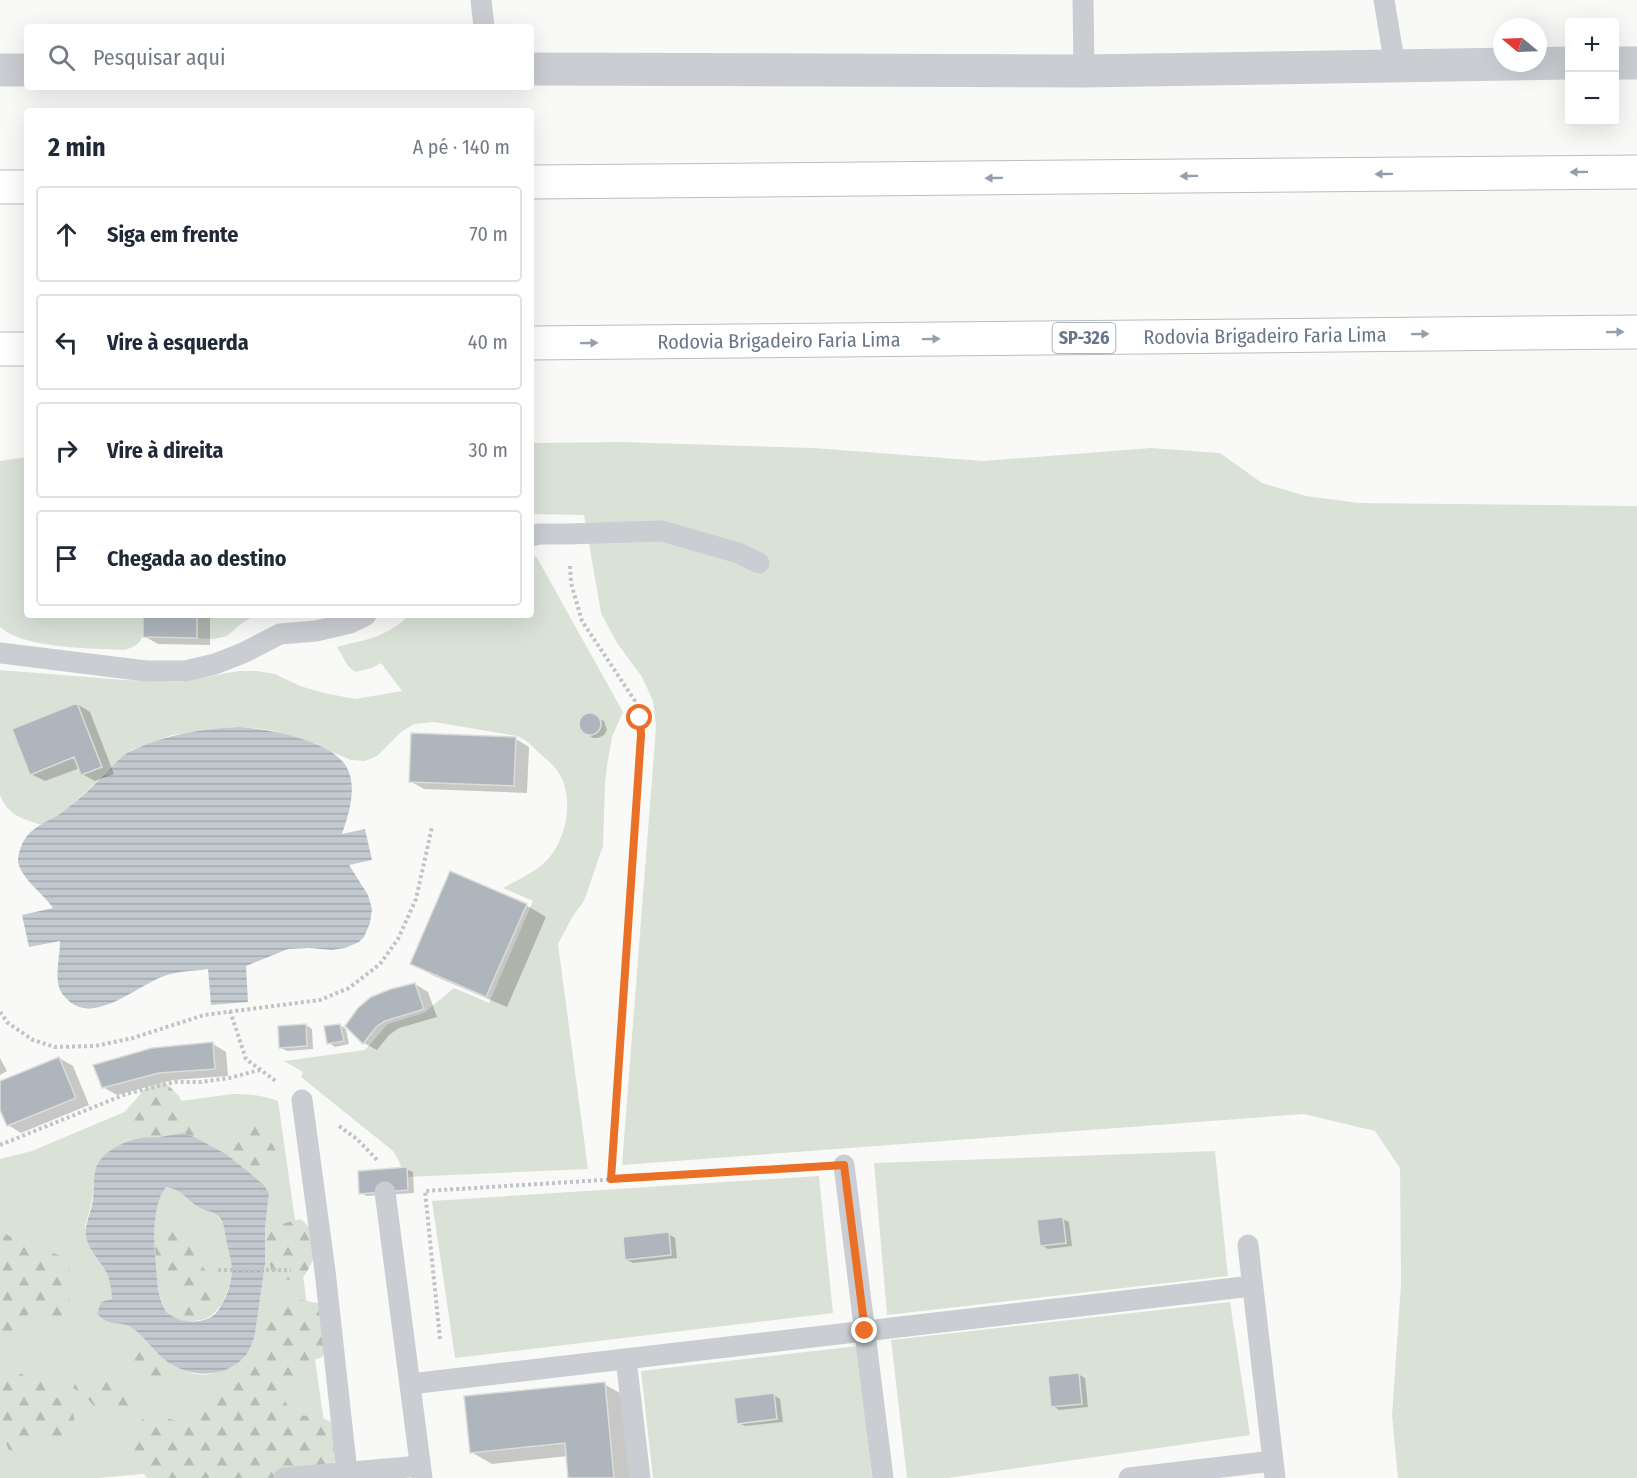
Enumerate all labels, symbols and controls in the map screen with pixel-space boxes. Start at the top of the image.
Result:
north arrow [1493,18,1547,72]
map controls [1565,18,1619,126]
button: + [1565,18,1619,72]
search box [24,24,534,90]
icon: search [45,41,78,74]
text: Pesquisar aqui [93,44,225,71]
button: − [1565,72,1619,126]
text: 2 min [48,132,106,163]
text: A pé · 140 m [413,135,510,159]
one-way arrow [1569,167,1588,177]
one-way arrow [1374,169,1393,179]
one-way arrow [1179,171,1198,181]
one-way arrow [984,173,1003,183]
icon: ahead [50,218,83,251]
text: Siga em frente [107,221,238,248]
text: 70 m [470,222,508,246]
street label: Rodovia Brigadeiro Faria Lima [1143,322,1387,349]
road number: SP-326 [1052,323,1116,353]
icon: left [50,326,83,359]
street label: Rodovia Brigadeiro Faria Lima [657,327,901,354]
one-way arrow [1606,327,1625,337]
text: Vire à esquerda [107,329,249,356]
one-way arrow [1411,329,1430,339]
text: 40 m [468,330,508,354]
one-way arrow [922,334,941,344]
one-way arrow [580,338,599,348]
icon: right [50,434,83,467]
text: Vire à direita [107,437,223,464]
text: 30 m [468,438,508,462]
icon: arrive [50,542,83,575]
text: Chegada ao destino [107,545,287,572]
route start [626,704,652,730]
route end [851,1317,877,1343]

